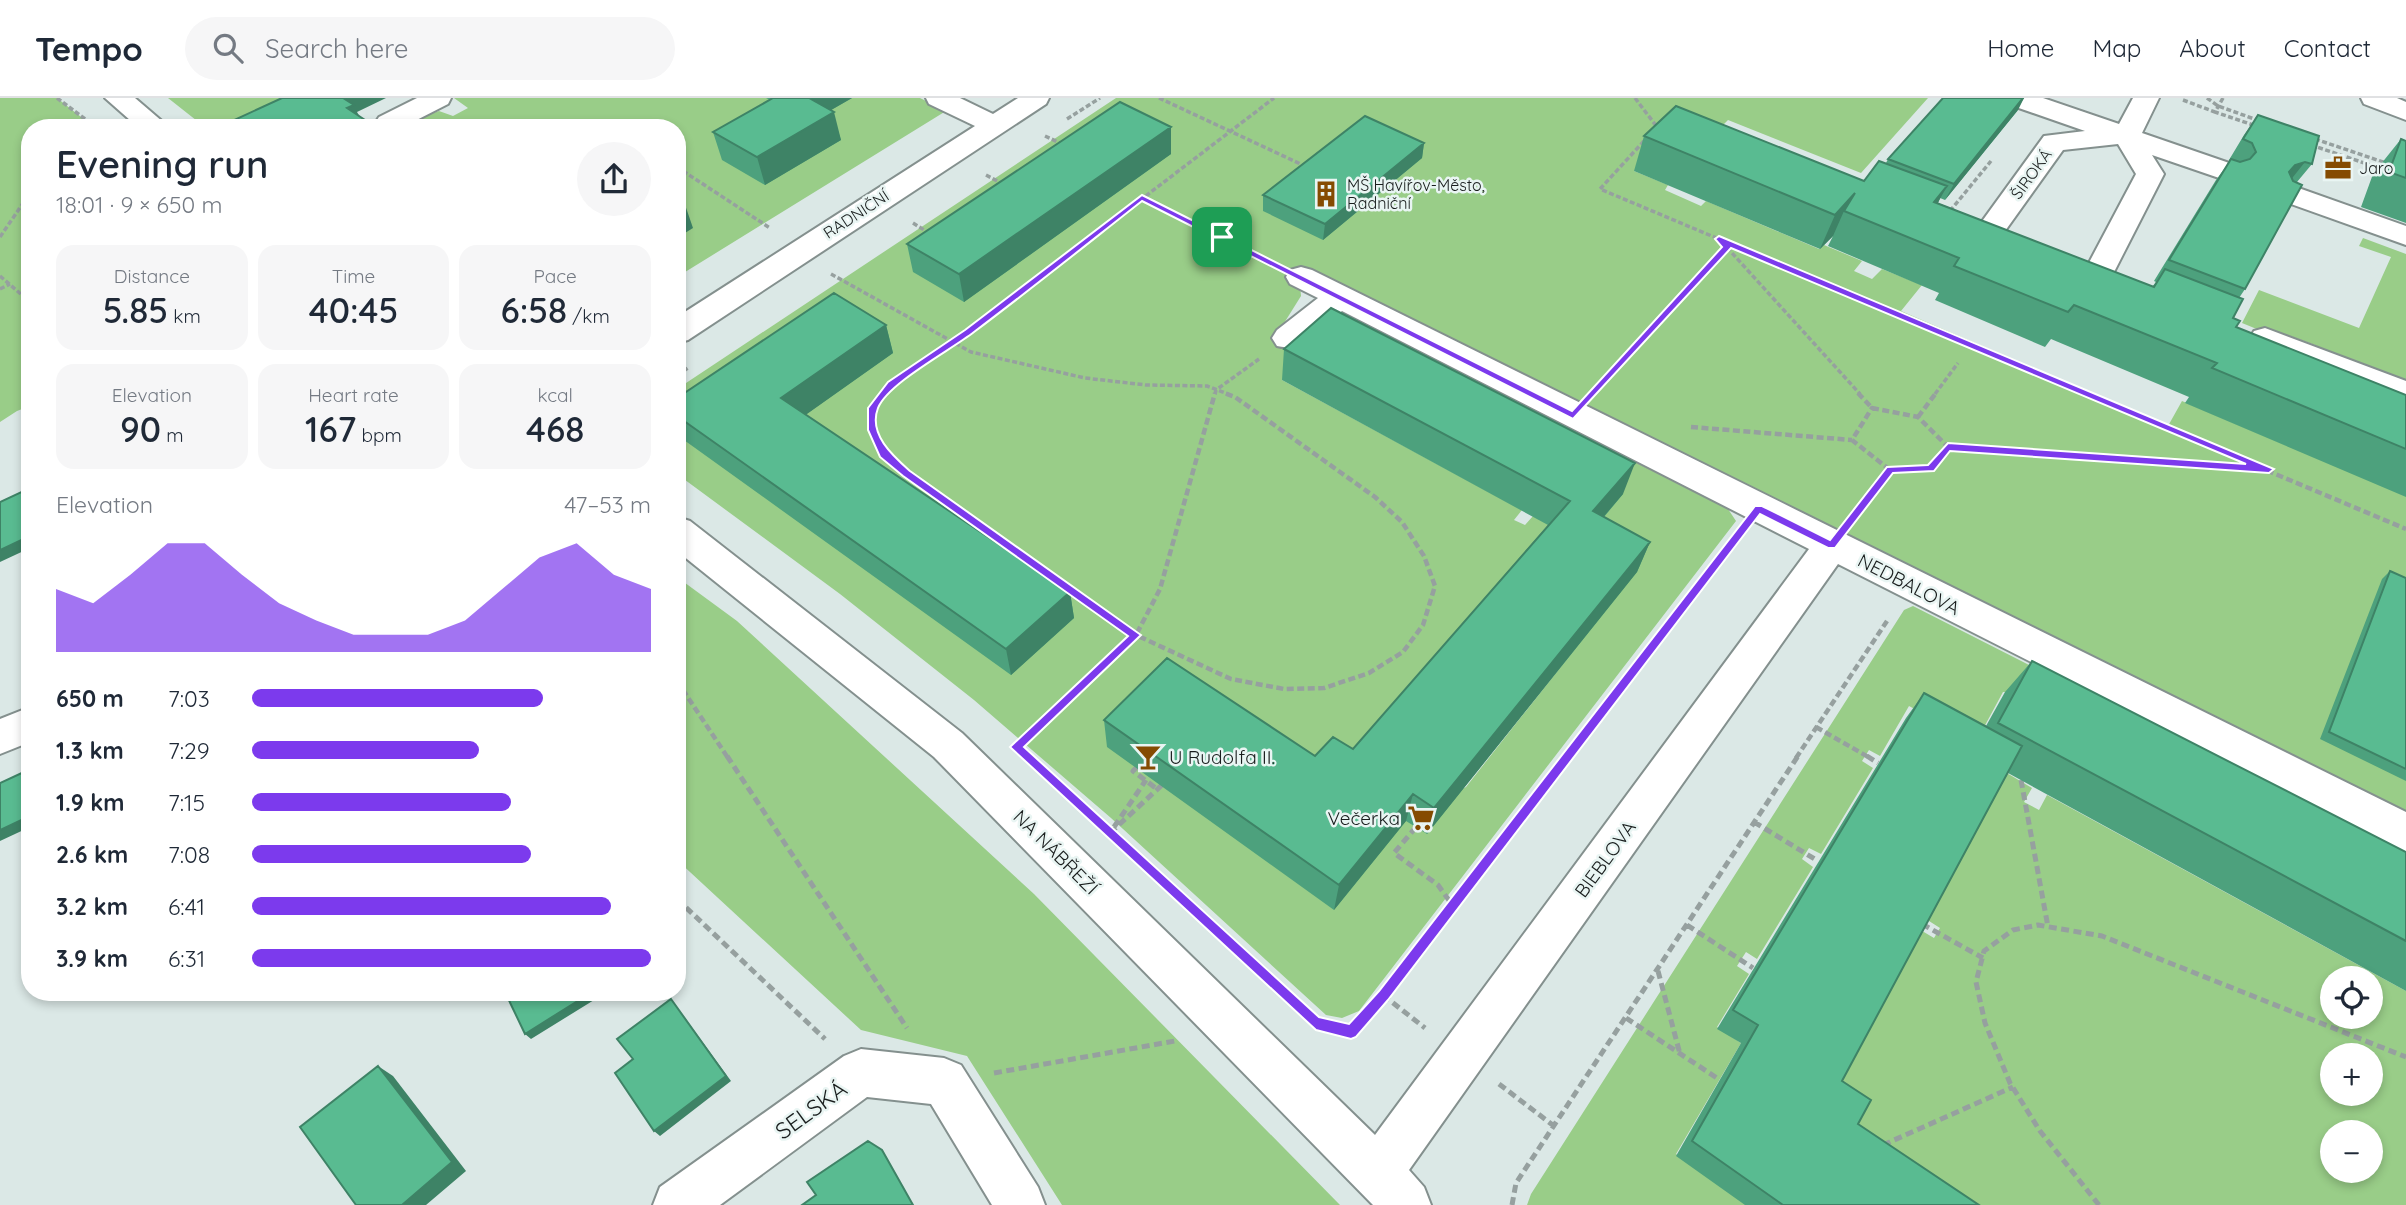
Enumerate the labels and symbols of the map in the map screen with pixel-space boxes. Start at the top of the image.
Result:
street label: ŠIROKÁ [2006,145,2056,203]
office icon: Jaro [2323,153,2353,183]
place label: Jaro [2359,158,2393,178]
place label: MŠ Havířov-Město, Radniční [1347,175,1485,213]
building icon: MŠ Havířov-Město, Radniční [1311,179,1341,209]
street label: RADNIČNÍ [819,185,893,243]
pin [1192,207,1252,267]
street label: NEDBALOVA [1854,548,1964,620]
bar icon: U Rudolfa II. [1133,742,1163,772]
place label: U Rudolfa II. [1169,745,1275,769]
supermarket icon: Večerka [1406,803,1436,833]
street label: NA NÁBŘEŽÍ [1009,805,1104,900]
place label: Večerka [1328,806,1400,830]
street label: BIEBLOVA [1569,816,1641,902]
street label: SELSKÁ [769,1074,852,1145]

